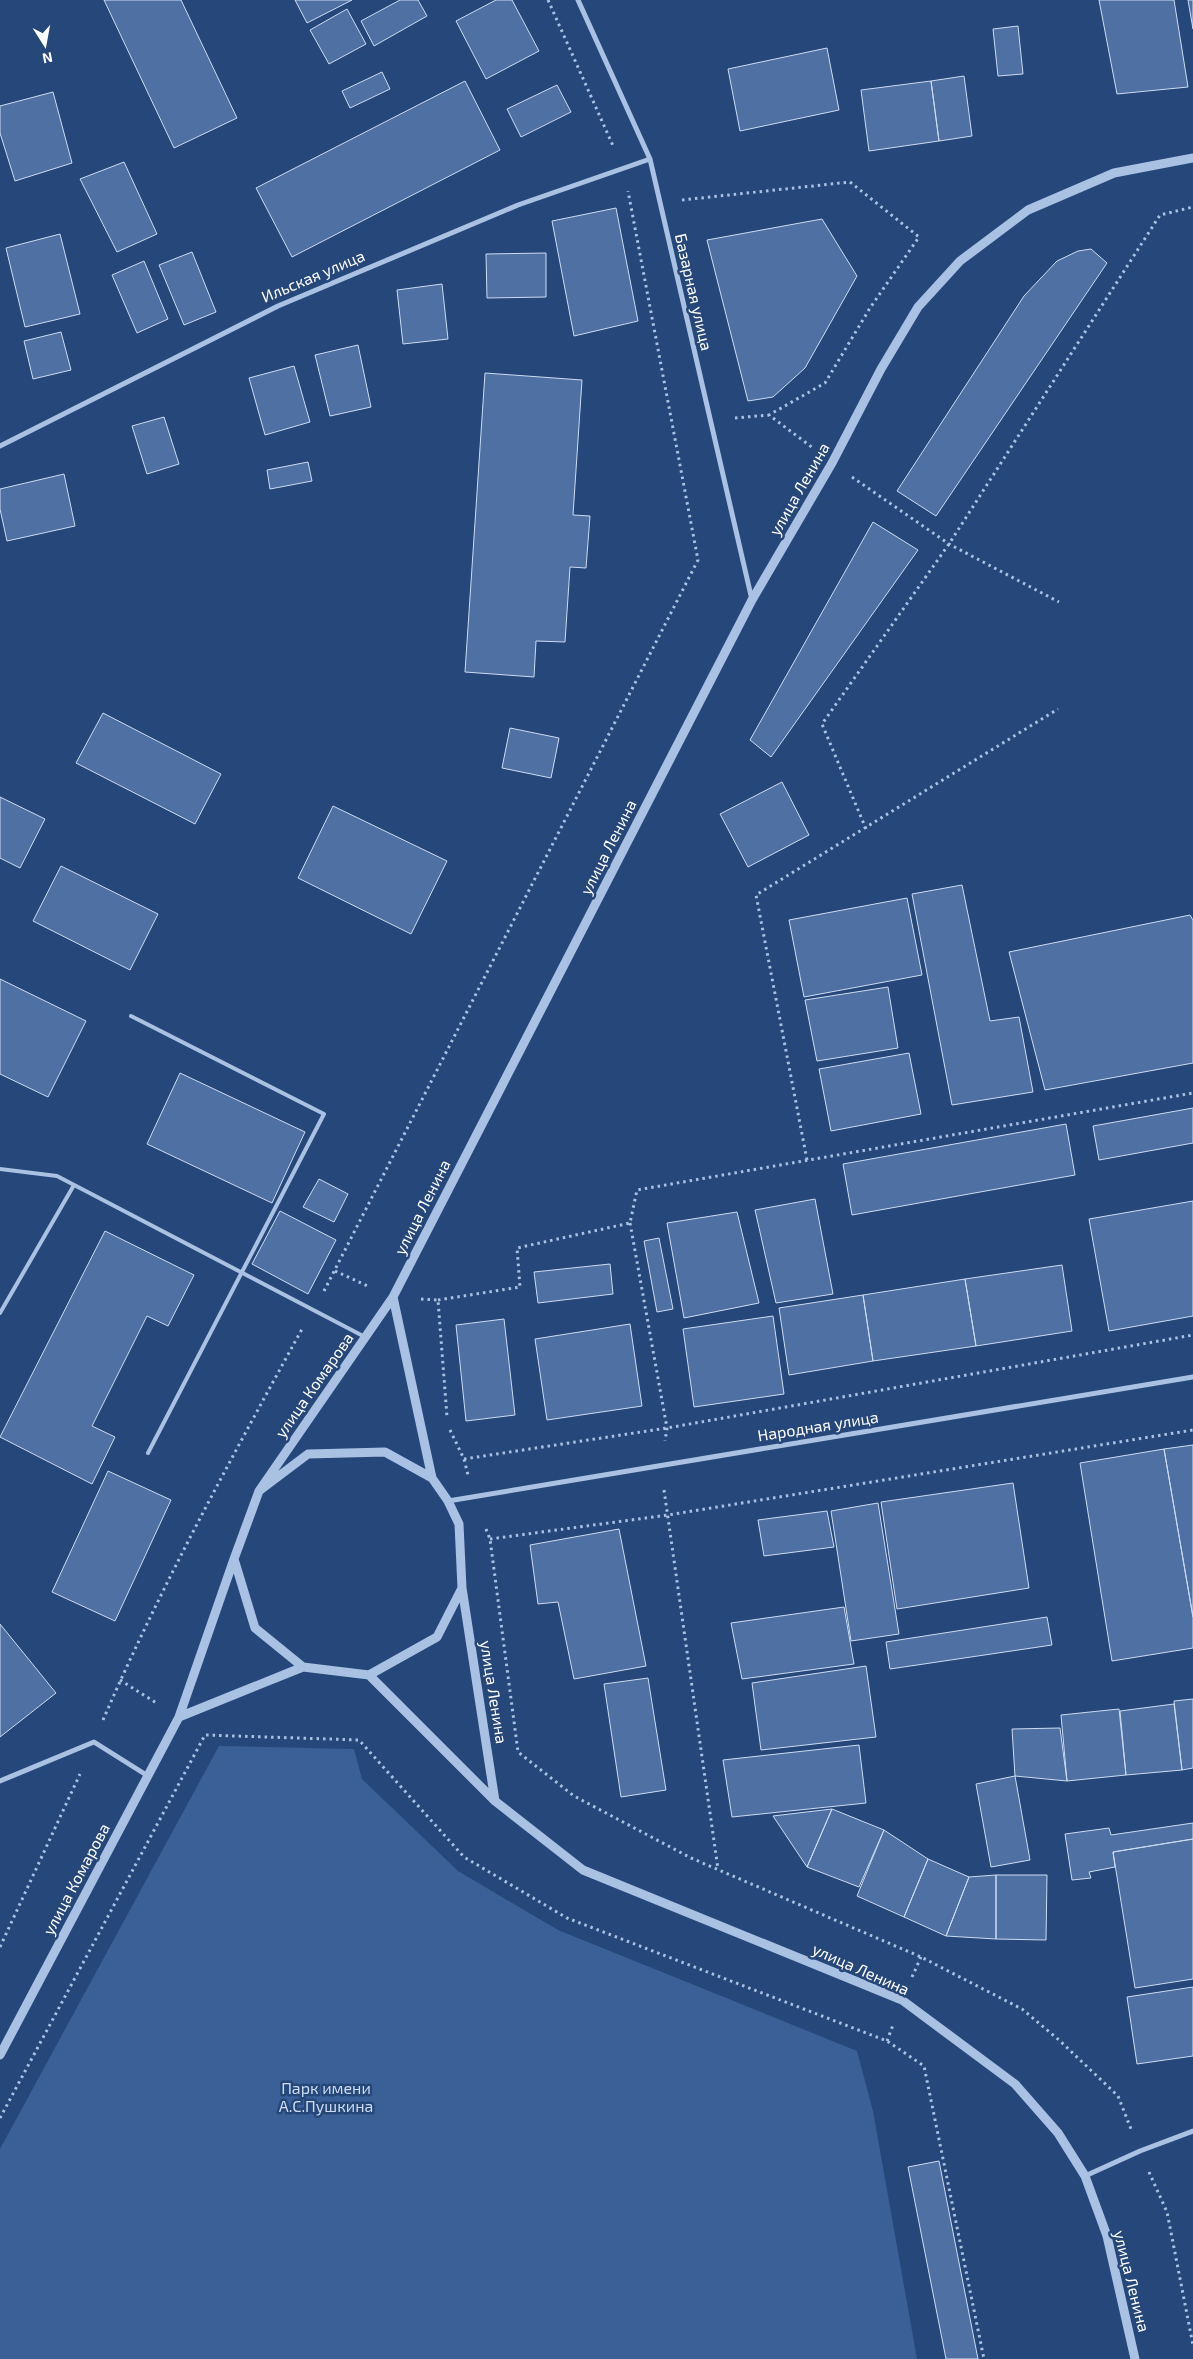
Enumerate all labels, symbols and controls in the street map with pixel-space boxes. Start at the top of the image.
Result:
north arrow [20,20,70,70]
text: N [41,49,54,68]
street label: Базарная улица [671,231,717,353]
street label: Ильская улица [258,245,368,307]
street label: улица Ленина [764,439,834,539]
street label: улица Ленина [575,796,641,898]
street label: улица Ленина [389,1156,455,1258]
street label: улица Комарова [270,1329,358,1441]
street label: Народная улица [756,1407,880,1445]
street label: улица Ленина [476,1639,512,1745]
street label: улица Комарова [38,1820,114,1938]
street label: улица Ленина [809,1939,913,1999]
park label: Парк имени А.С.Пушкина [279,2078,373,2116]
street label: улица Ленина [1110,2228,1154,2334]

